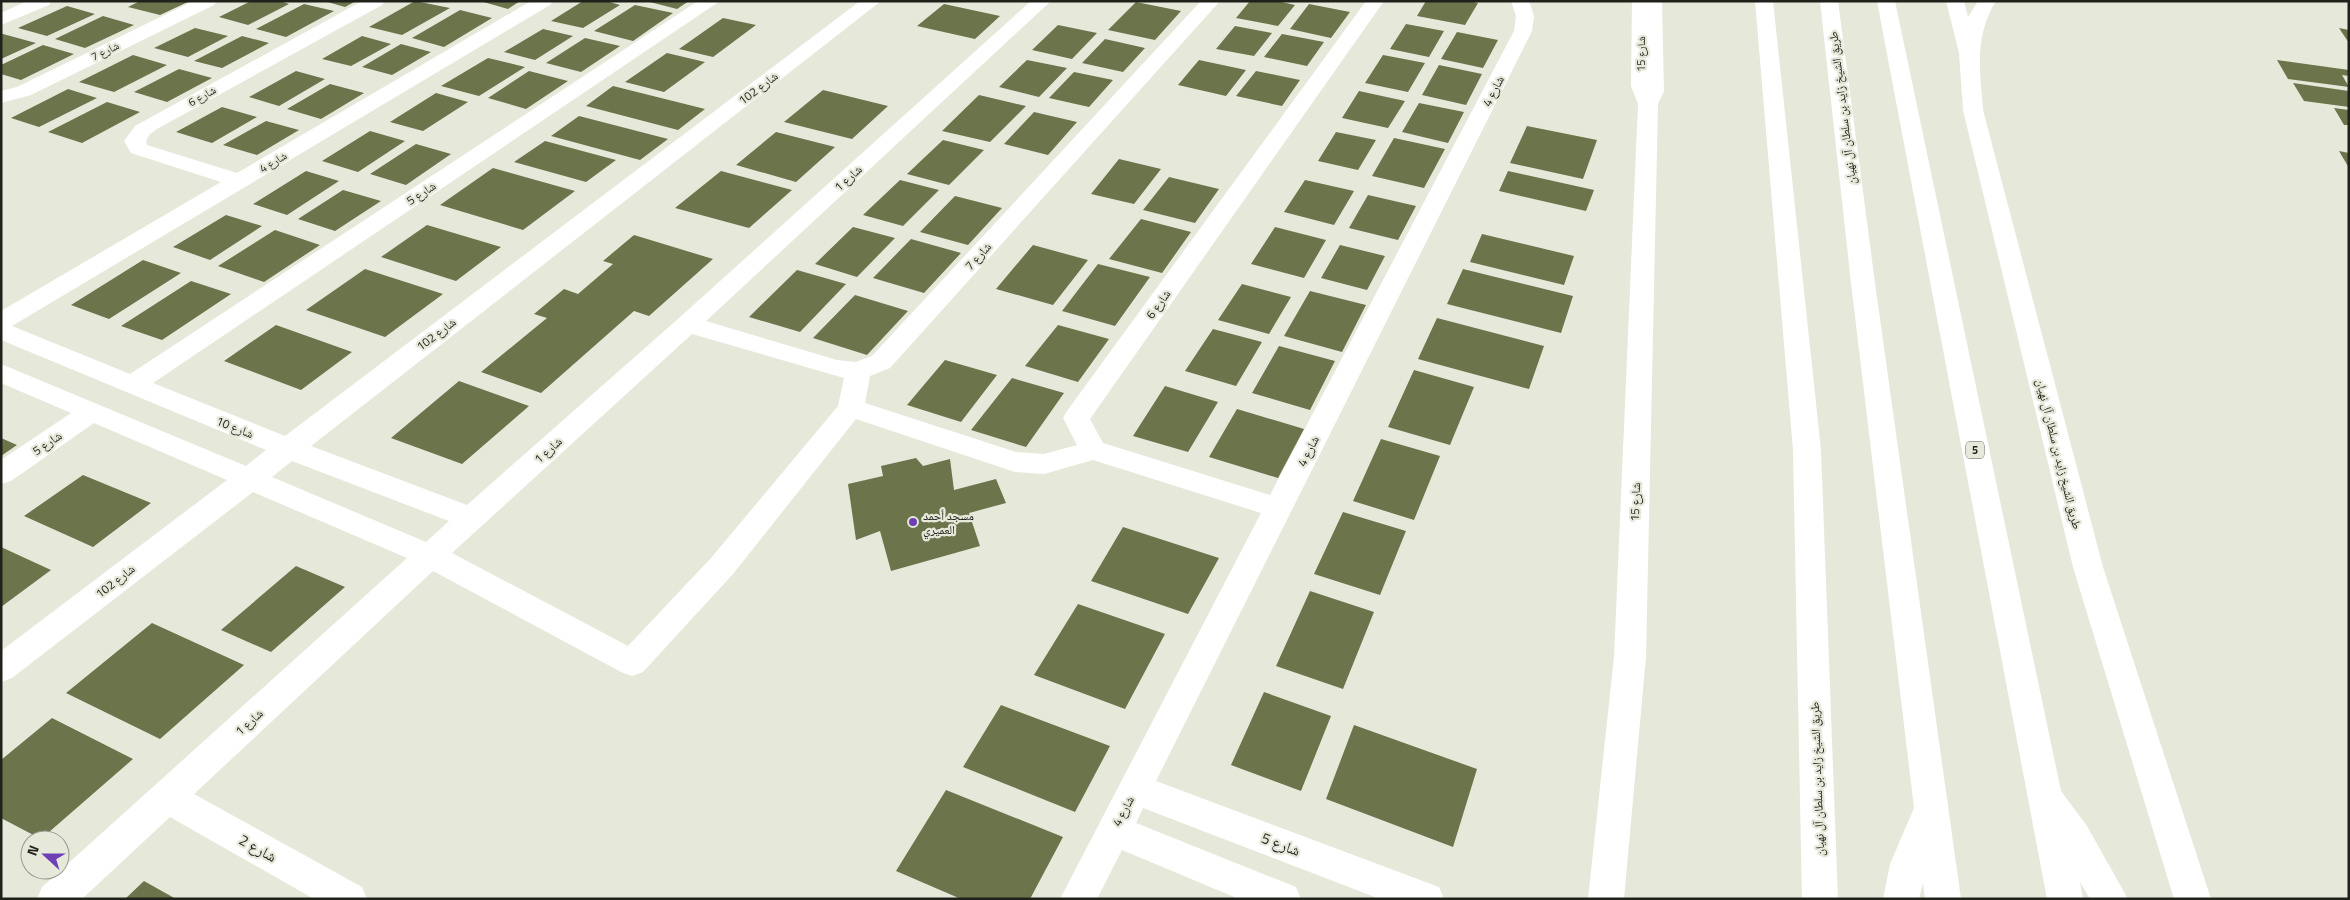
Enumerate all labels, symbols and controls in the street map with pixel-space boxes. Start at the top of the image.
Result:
street label: طريق الشيخ زايد بن سلطان آل نهيان [1823,30,1861,186]
street label: شارع 15 [1633,36,1649,72]
street label: شارع 7 [88,37,122,65]
street label: شارع 102 [734,67,782,109]
street label: شارع 4 [1477,72,1509,110]
street label: شارع 6 [185,82,219,110]
street label: شارع 4 [256,148,290,176]
street label: شارع 1 [830,160,866,196]
street label: شارع 5 [402,176,440,210]
street label: شارع 7 [960,238,996,274]
street label: شارع 6 [1141,285,1175,323]
street label: شارع 102 [412,313,460,355]
street label: طريق الشيخ زايد بن سلطان آل نهيان [2031,377,2087,531]
street label: شارع 10 [213,411,257,443]
street label: شارع 5 [28,426,66,460]
street label: شارع 1 [530,432,566,468]
street label: شارع 4 [1292,432,1324,470]
road number: 5 [1966,442,1984,458]
street label: شارع 15 [1625,482,1645,522]
place label: مسجد أحمد العميري [923,506,974,540]
marker: مسجد أحمد العميري [907,516,919,528]
street label: شارع 102 [91,559,139,603]
street label: طريق الشيخ زايد بن سلطان آل نهيان [1805,701,1829,856]
street label: شارع 1 [231,704,267,740]
street label: شارع 4 [1107,792,1139,830]
street label: شارع 5 [1258,826,1304,862]
street label: شارع 2 [235,828,281,868]
north arrow [20,830,70,880]
text: N [21,842,44,858]

